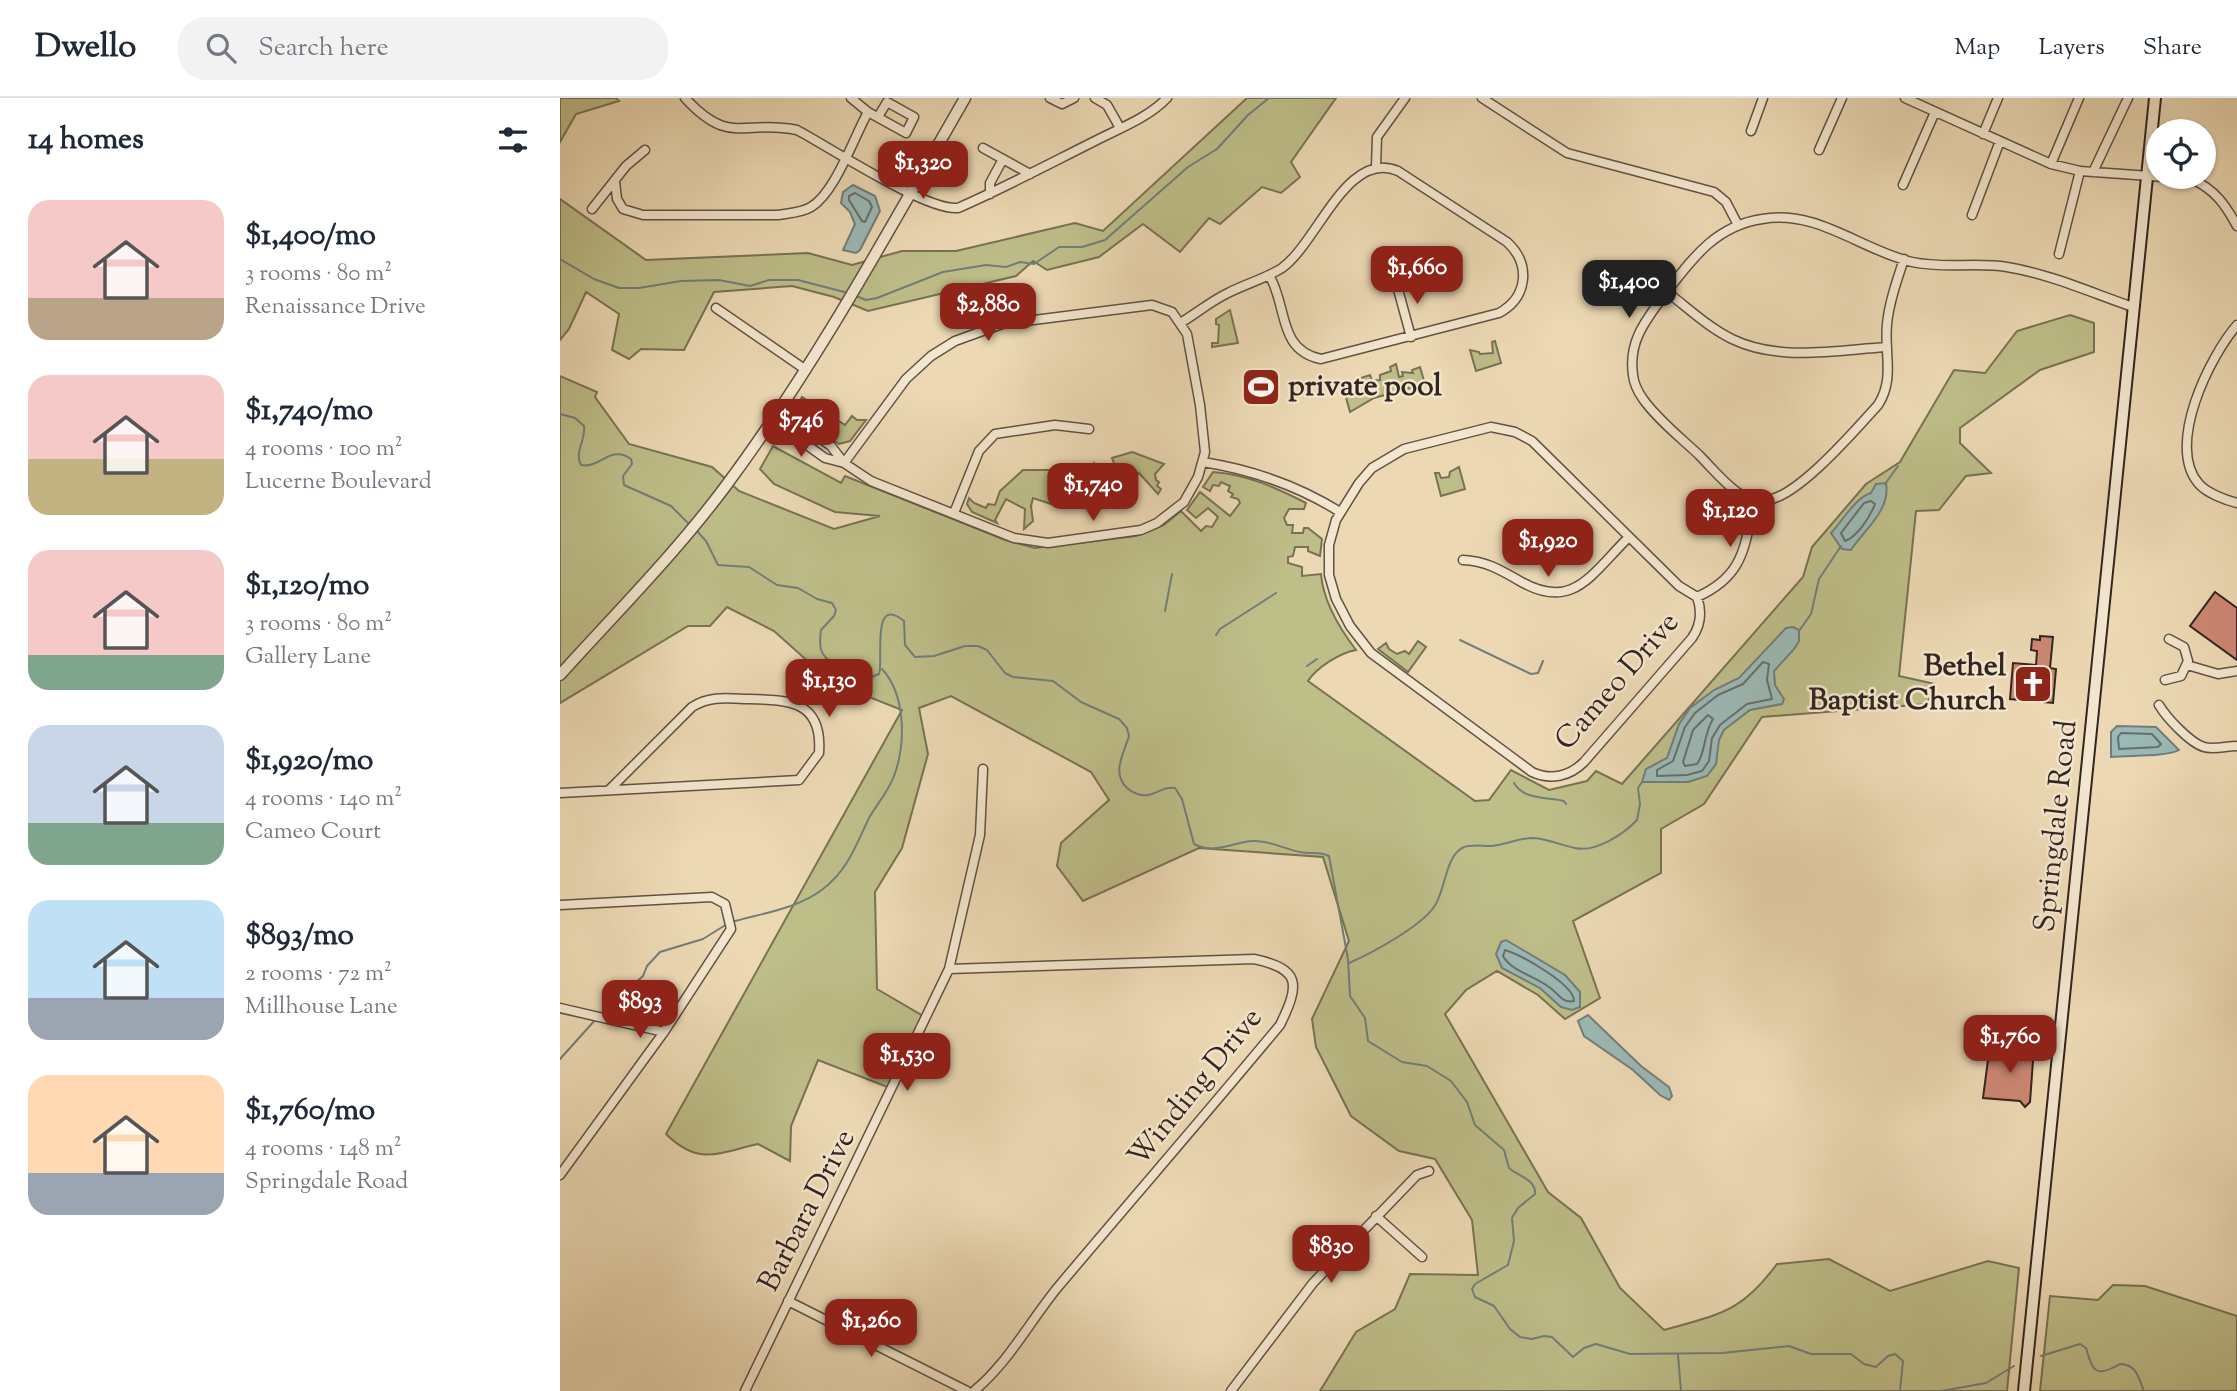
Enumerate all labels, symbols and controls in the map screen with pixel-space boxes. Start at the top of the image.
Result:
search box [178,17,668,80]
text: Dwello [35,24,136,72]
icon: search [202,29,240,67]
text: Search here [258,30,389,67]
text: Map [1954,31,2000,65]
text: Layers [2038,31,2105,65]
text: Share [2143,31,2202,65]
text: 14 homes [28,119,144,162]
map controls [2146,119,2216,189]
button: locate [2146,119,2216,189]
icon: filters [494,121,532,159]
pin: $1,320 [866,141,980,201]
text: $1,320 [894,147,952,180]
text: $1,400/mo [245,215,376,258]
icon: home [84,228,168,312]
pin: $1,660 [1360,246,1474,306]
text: $1,660 [1387,252,1447,285]
text: 3 rooms · 80 m² [245,258,392,291]
pin: $1,400 [1572,260,1686,320]
text: $1,400 [1598,266,1660,299]
pin: $2,880 [931,284,1045,343]
text: $2,880 [956,289,1020,322]
text: Renaissance Drive [245,291,426,324]
sports icon: private pool [1240,366,1282,408]
place label: private pool [1288,366,1442,409]
text: $1,740/mo [245,390,373,433]
pin: $746 [760,400,842,459]
icon: home [84,403,168,487]
text: $746 [778,405,824,438]
text: 4 rooms · 100 m² [245,433,403,466]
pin: $1,740 [1036,464,1150,523]
text: Lucerne Boulevard [245,466,432,499]
text: $1,740 [1063,469,1123,502]
pin: $1,120 [1673,490,1787,549]
text: $1,120 [1702,495,1758,528]
pin: $1,920 [1491,519,1605,579]
text: $1,920 [1518,525,1578,558]
text: $1,120/mo [245,565,370,608]
icon: home [84,578,168,662]
street label: Cameo Drive [1546,603,1690,761]
text: 3 rooms · 80 m² [245,608,392,641]
text: Gallery Lane [245,641,371,674]
place label: Bethel Baptist Church [1809,646,2007,723]
pin: $1,130 [772,660,886,719]
church icon: Bethel Baptist Church [2012,663,2054,705]
text: $1,130 [802,665,856,698]
street label: Springdale Road [2024,718,2090,934]
text: $1,920/mo [245,740,373,783]
icon: home [84,753,168,837]
text: 4 rooms · 140 m² [245,783,402,816]
text: Cameo Court [245,816,381,849]
text: $893/mo [245,915,354,958]
icon: home [84,928,168,1012]
text: 2 rooms · 72 m² [245,958,392,991]
pin: $893 [599,981,681,1040]
text: $893 [618,986,662,1019]
text: Millhouse Lane [245,991,398,1024]
street label: Winding Drive [1118,999,1274,1177]
pin: $1,760 [1953,1016,2067,1075]
text: $1,760 [1980,1021,2040,1054]
pin: $1,530 [850,1034,964,1093]
text: $1,530 [879,1039,935,1072]
text: $1,760/mo [245,1090,375,1133]
icon: home [84,1103,168,1187]
street label: Barbara Drive [749,1123,867,1299]
text: 4 rooms · 148 m² [245,1133,402,1166]
text: Springdale Road [245,1166,408,1199]
pin: $830 [1290,1226,1372,1285]
text: $830 [1308,1231,1354,1264]
pin: $1,260 [814,1300,928,1359]
text: $1,260 [841,1305,901,1338]

